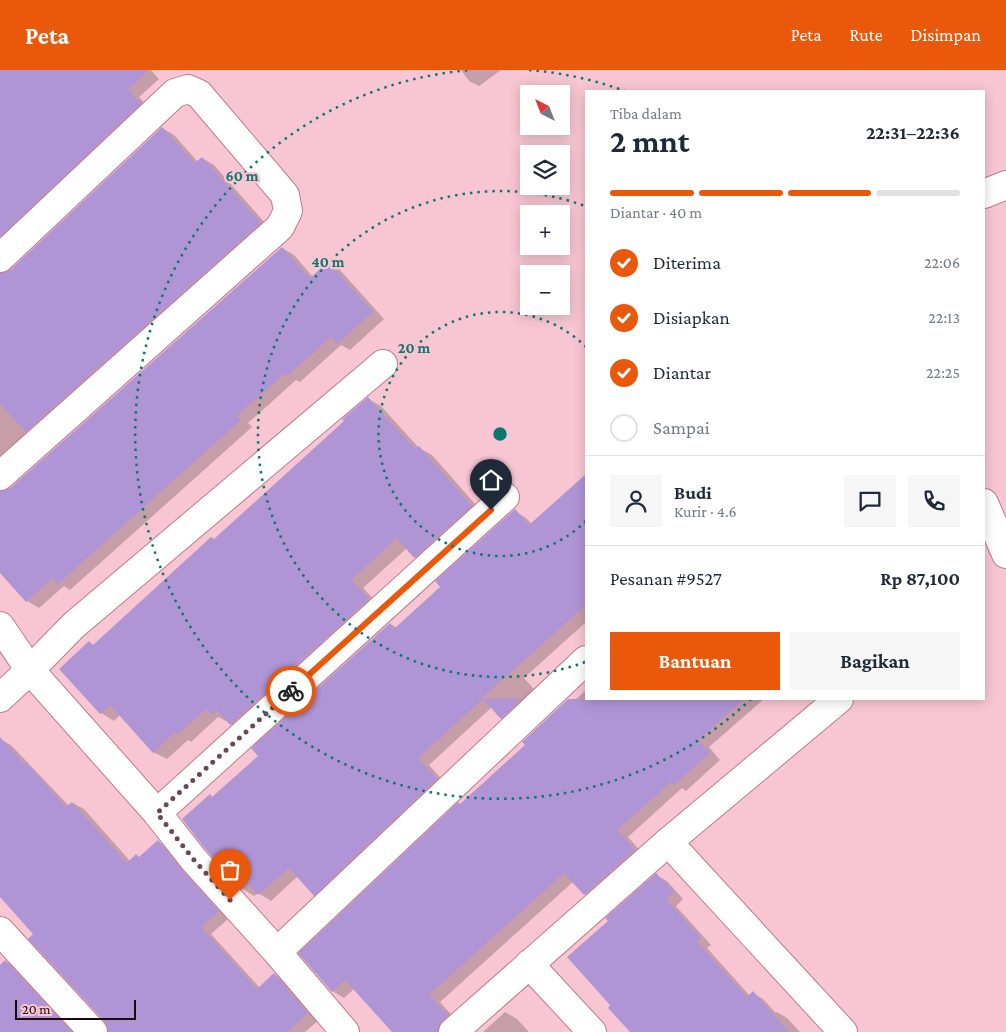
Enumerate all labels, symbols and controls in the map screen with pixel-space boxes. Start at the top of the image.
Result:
text: Peta [25,22,69,49]
text: Peta [791,25,822,45]
text: Rute [850,25,883,45]
text: Disimpan [911,25,981,45]
north arrow [520,85,570,135]
map controls [520,85,570,315]
text: Tiba dalam [610,105,682,122]
text: 22:31–22:36 [866,122,960,143]
text: 2 mnt [610,123,689,159]
button: layers [520,145,570,195]
text: 60 m [226,168,259,184]
text: Diantar · 40 m [610,204,702,221]
button: + [520,205,570,255]
icon: check [610,249,638,277]
text: Diterima [653,252,721,273]
text: 40 m [312,254,345,270]
text: 22:06 [924,254,960,271]
button: − [520,265,570,315]
icon: check [610,304,638,332]
text: Disiapkan [653,307,730,328]
text: 22:13 [928,309,960,326]
text: 20 m [398,340,430,356]
icon: check [610,359,638,387]
text: Diantar [653,362,711,383]
text: 22:25 [926,364,960,381]
text: Sampai [653,417,710,438]
centre of rings [491,425,509,443]
pin [470,459,512,510]
icon: home [477,466,505,494]
button: person [610,475,662,527]
button: chat [844,475,896,527]
button: phone [908,475,960,527]
text: Budi [674,482,712,503]
text: Kurir · 4.6 [674,503,737,520]
text: Pesanan #9527 [610,568,722,589]
text: Rp 87,100 [880,568,960,589]
button: Bantuan [610,632,780,690]
button: Bagikan [790,632,960,690]
courier [266,666,316,716]
icon: bike [277,677,305,705]
pin [209,849,251,900]
icon: bag [216,856,244,884]
scale bar [15,997,136,1020]
text: 20 m [22,1001,50,1017]

